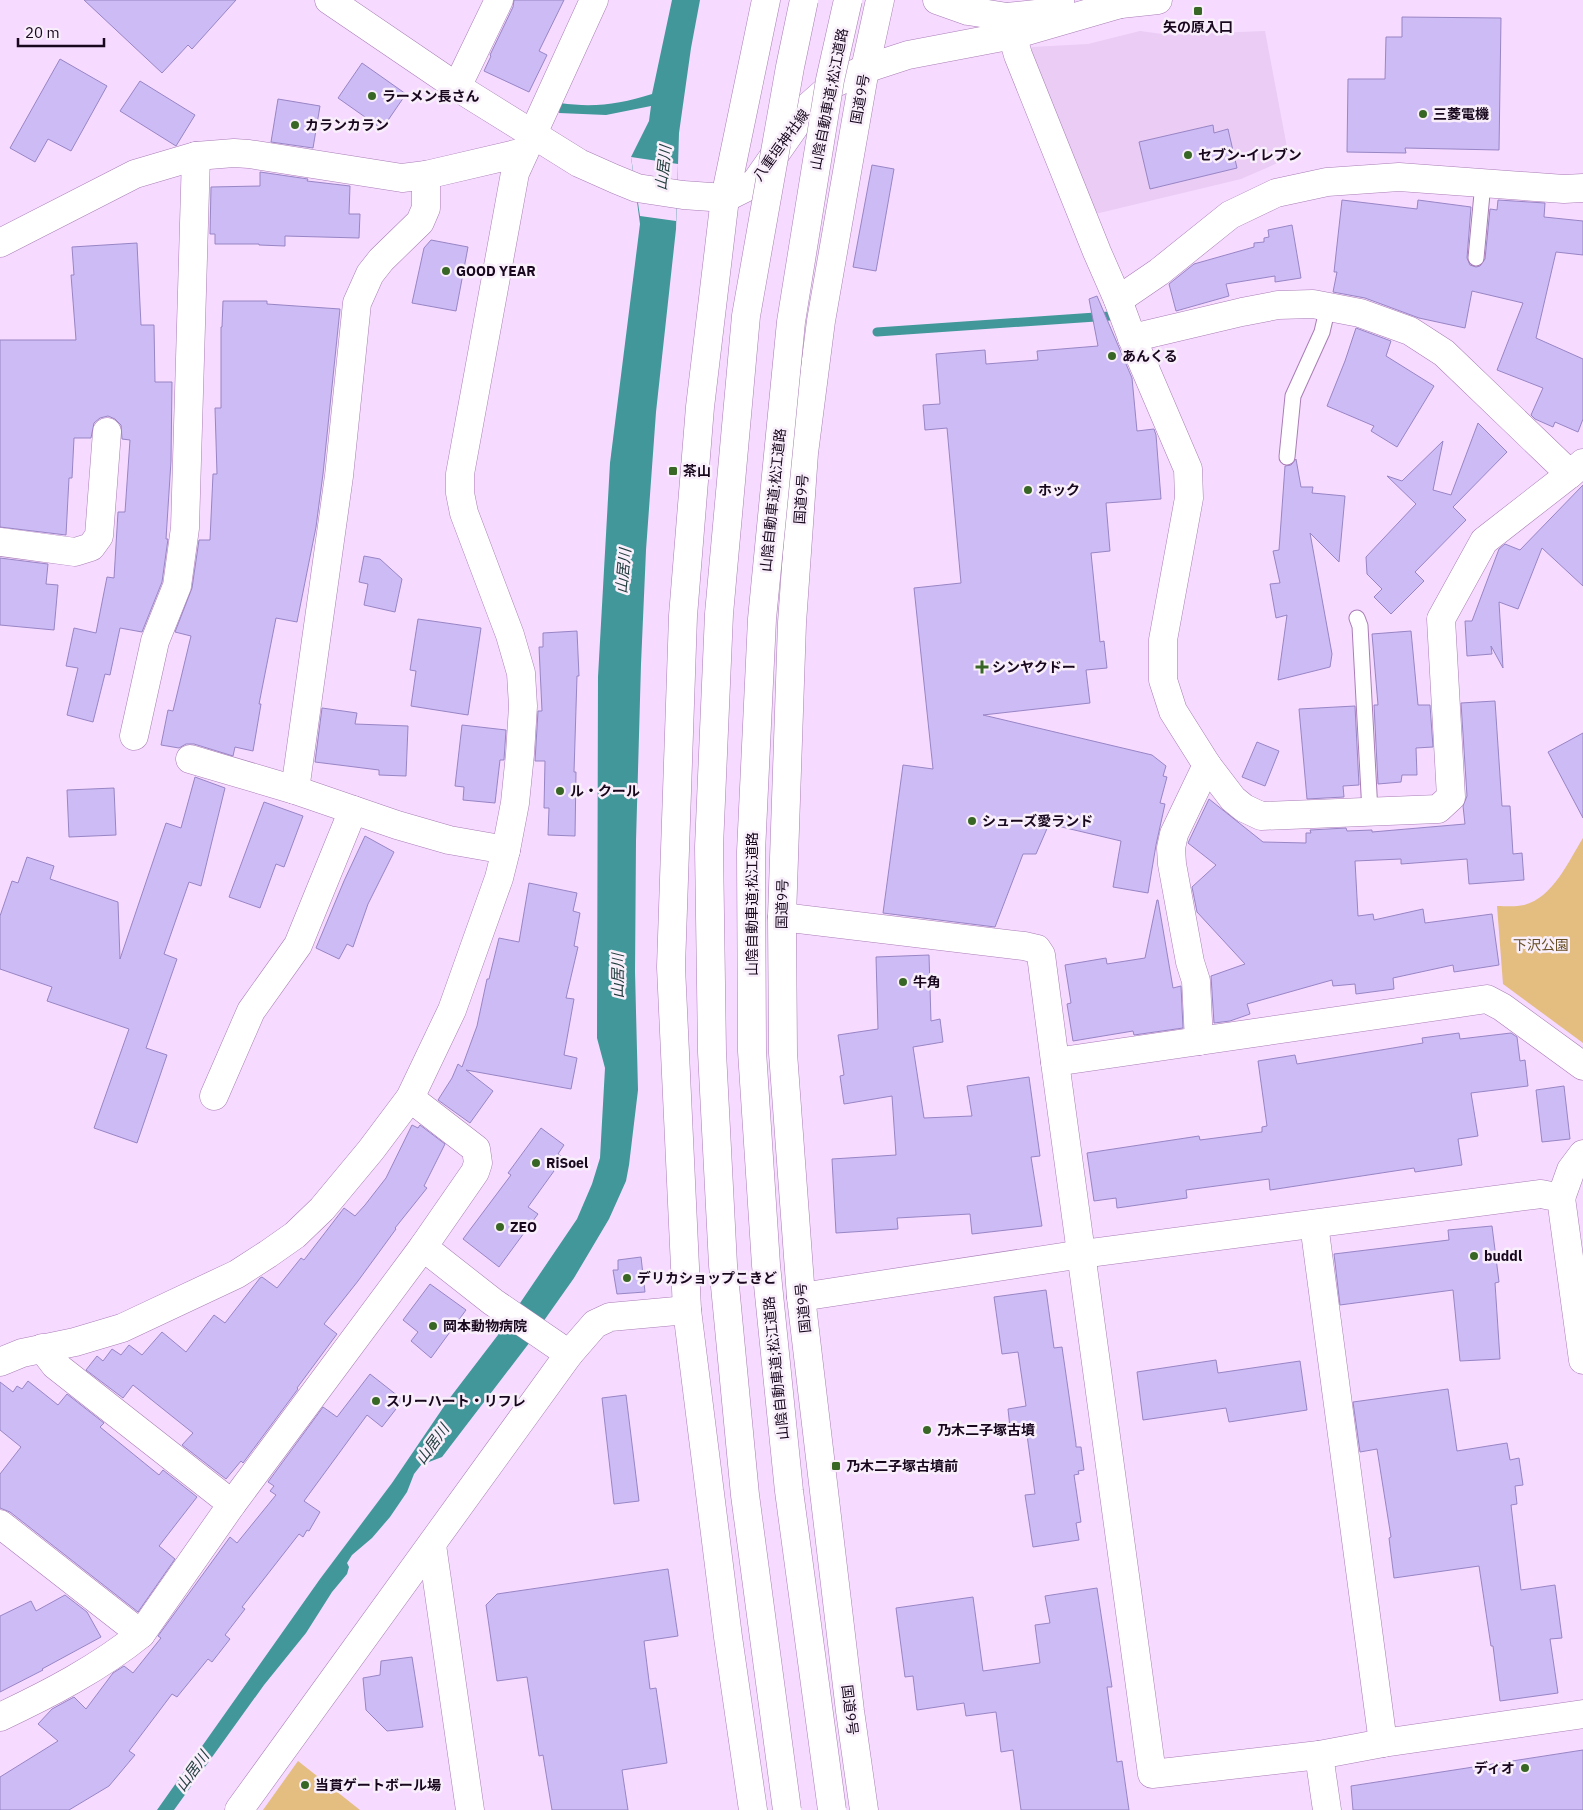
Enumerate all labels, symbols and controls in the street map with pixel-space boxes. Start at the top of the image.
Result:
marker: 矢の原入口 [1192,5,1204,17]
scale bar [18,15,104,47]
place label: 矢の原入口 [1163,18,1233,36]
text: 20 m [25,23,60,42]
street label: 山陰自動車道;松江道路 [806,27,852,171]
street label: 国道9号 [847,73,873,125]
place label: ラーメン長さん [382,87,479,105]
marker: ラーメン長さん [366,90,378,102]
place label: 三菱電機 [1433,105,1489,123]
street label: 八重垣神社線 [749,106,813,184]
marker: 三菱電機 [1417,108,1429,120]
place label: カランカラン [305,116,389,134]
marker: カランカラン [289,119,301,131]
water label: 山居川 [651,143,675,191]
place label: セブン-イレブン [1198,146,1302,164]
marker: セブン-イレブン [1182,149,1194,161]
place label: GOOD YEAR [456,262,536,280]
marker: GOOD YEAR [440,265,452,277]
place label: あんくる [1122,347,1178,365]
marker: あんくる [1106,350,1118,362]
street label: 山陰自動車道;松江道路 [757,427,789,573]
place label: 茶山 [683,462,711,480]
marker: 茶山 [667,465,679,477]
street label: 国道9号 [790,473,812,525]
place label: ホック [1038,481,1080,499]
marker: ホック [1022,484,1034,496]
water label: 山居川 [612,546,635,594]
place label: シンヤクドー [992,658,1076,676]
marker: シンヤクドー [976,661,988,673]
place label: ル・クール [570,782,640,800]
marker: ル・クール [554,785,566,797]
place label: シューズ愛ランド [982,812,1093,830]
marker: シューズ愛ランド [966,815,978,827]
street label: 山陰自動車道;松江道路 [743,832,761,976]
street label: 国道9号 [773,879,791,929]
park label: 下沢公園 [1513,936,1569,954]
water label: 山居川 [608,952,627,999]
place label: 牛角 [913,973,941,991]
marker: 牛角 [897,976,909,988]
place label: RiSoel [546,1154,588,1172]
marker: RiSoel [530,1157,542,1169]
place label: ZEO [510,1218,537,1236]
marker: ZEO [494,1221,506,1233]
place label: buddl [1484,1247,1522,1265]
marker: buddl [1468,1250,1480,1262]
place label: デリカショップこきど [637,1269,777,1287]
marker: デリカショップこきど [621,1272,633,1284]
street label: 国道9号 [791,1282,815,1334]
street label: 山陰自動車道;松江道路 [760,1295,792,1441]
place label: 岡本動物病院 [443,1317,527,1335]
marker: 岡本動物病院 [427,1320,439,1332]
place label: スリーハート・リフレ [386,1392,526,1410]
marker: スリーハート・リフレ [370,1395,382,1407]
water label: 山居川 [411,1419,454,1468]
place label: 乃木二子塚古墳 [937,1421,1035,1439]
marker: 乃木二子塚古墳 [921,1424,933,1436]
place label: 乃木二子塚古墳前 [846,1457,958,1475]
marker: 乃木二子塚古墳前 [830,1460,842,1472]
street label: 国道9号 [838,1684,862,1736]
water label: 山居川 [171,1746,214,1795]
place label: ディオ [1474,1759,1515,1777]
marker: ディオ [1519,1762,1531,1774]
place label: 当貫ゲートボール場 [315,1776,441,1794]
marker: 当貫ゲートボール場 [299,1779,311,1791]

